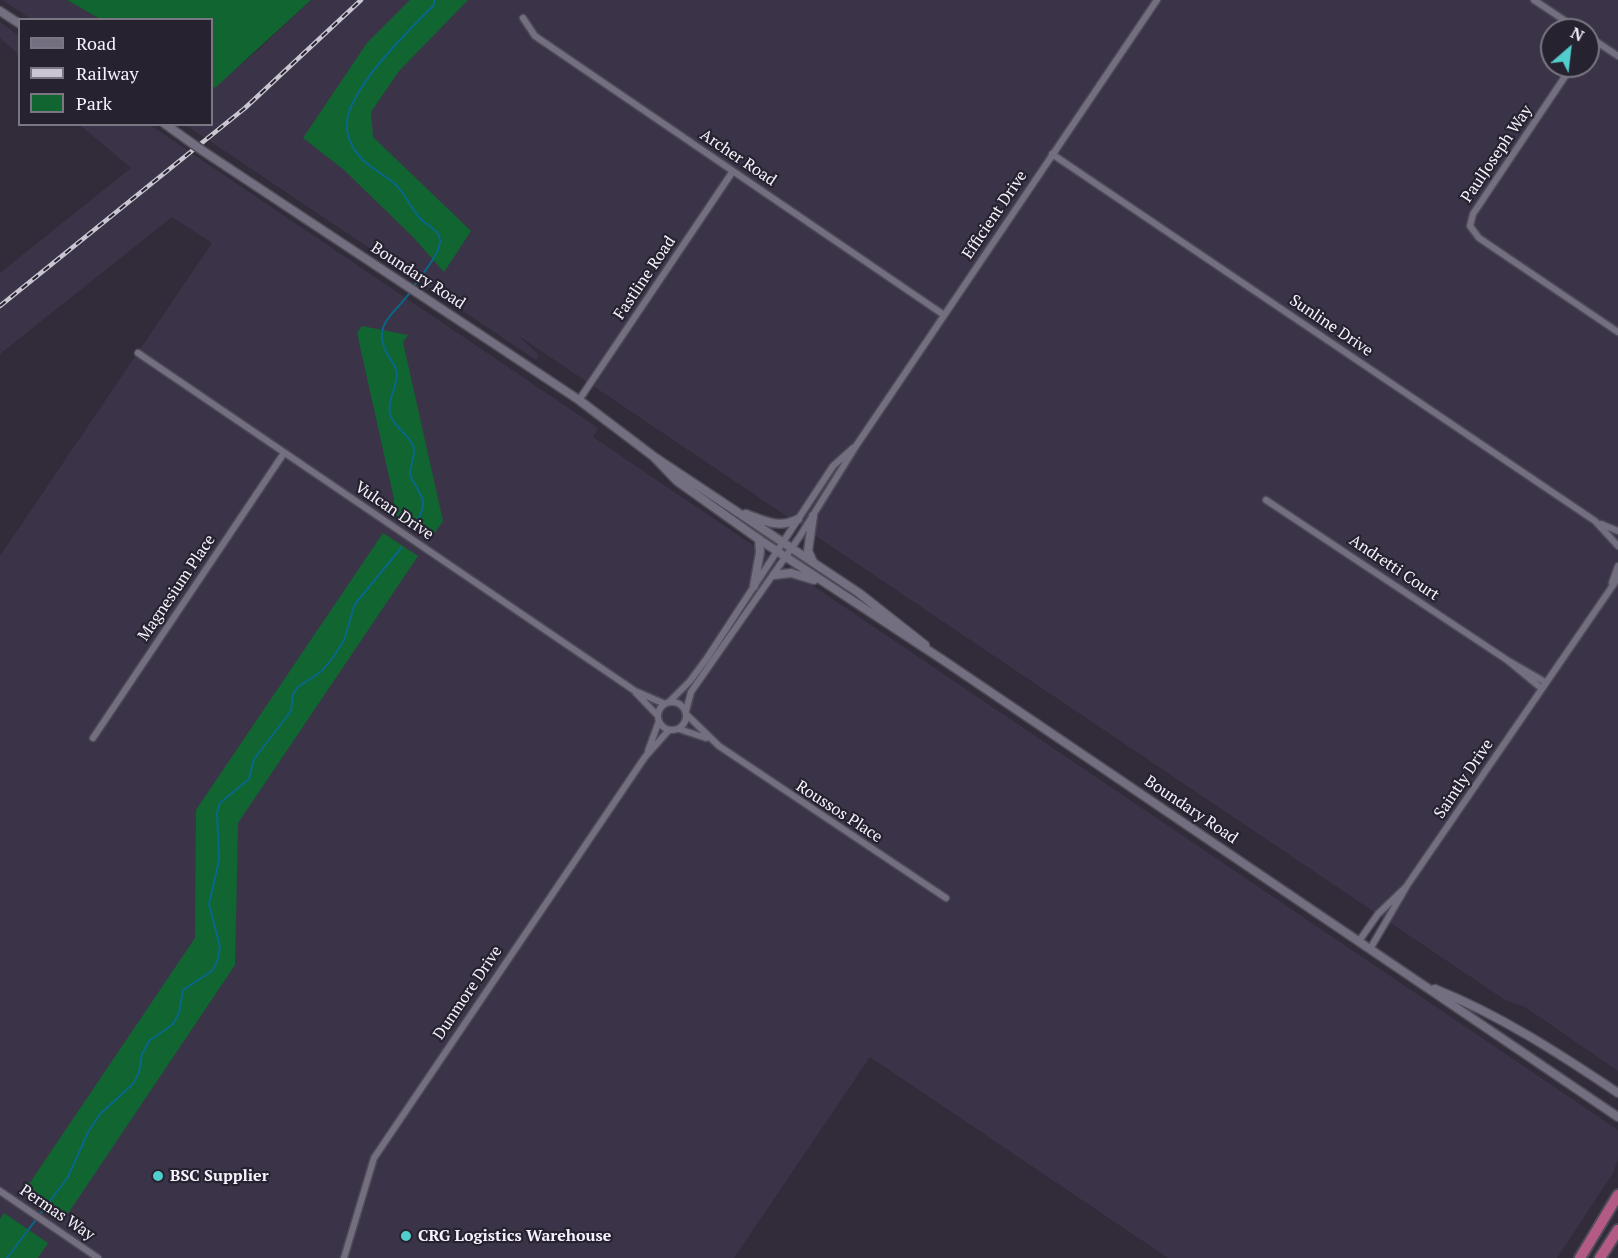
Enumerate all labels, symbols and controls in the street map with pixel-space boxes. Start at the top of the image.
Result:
legend [18,18,213,126]
north arrow [1540,18,1600,78]
text: N [1567,21,1588,46]
text: Road [76,31,116,55]
text: Railway [76,61,139,85]
text: Park [76,91,112,115]
street label: PaulJoseph Way [1457,102,1537,206]
street label: Archer Road [696,126,780,190]
street label: Efficient Drive [958,167,1032,263]
street label: Fastline Road [610,233,680,323]
street label: Boundary Road [367,238,469,314]
street label: Sunline Drive [1286,291,1376,361]
street label: Vulcan Drive [351,478,437,544]
street label: Magnesium Place [134,531,220,645]
street label: Andretti Court [1345,531,1443,605]
street label: Saintly Drive [1430,736,1498,822]
street label: Boundary Road [1141,772,1241,848]
street label: Roussos Place [792,777,886,847]
street label: Dunmore Drive [430,942,506,1044]
place label: BSC Supplier [170,1166,269,1186]
marker: BSC Supplier [151,1169,165,1183]
street label: Permas Way [16,1181,98,1245]
place label: CRG Logistics Warehouse [418,1226,611,1246]
marker: CRG Logistics Warehouse [399,1229,413,1243]

